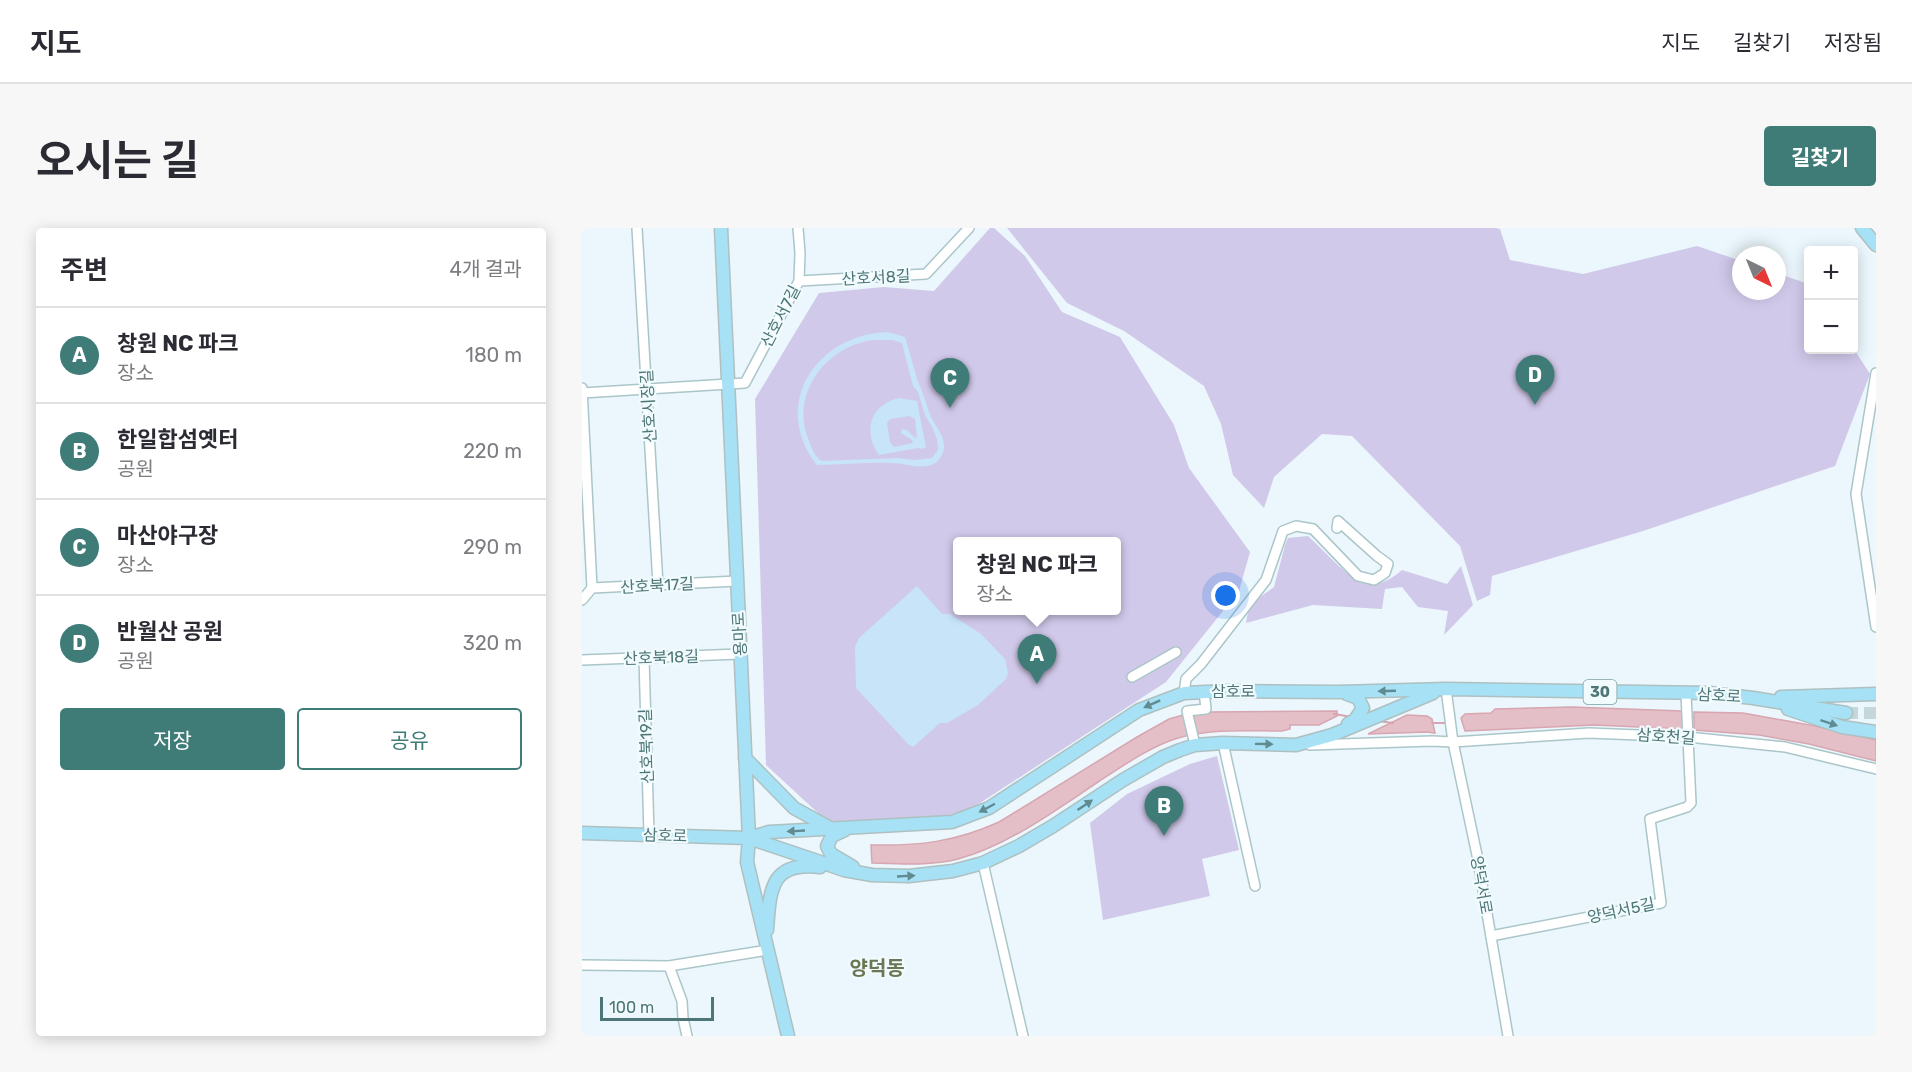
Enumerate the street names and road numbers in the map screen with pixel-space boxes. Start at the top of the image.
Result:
street label: 산호서8길 [841,266,911,289]
street label: 산호서7길 [757,282,804,350]
street label: 산호시장길 [637,369,660,443]
street label: 산호북17길 [620,574,694,597]
street label: 용마로 [729,611,750,657]
street label: 산호북18길 [623,647,699,668]
road number: 30 [1584,680,1616,704]
street label: 삼호로 [1211,682,1255,701]
street label: 삼호로 [1696,685,1742,706]
street label: 산호북19길 [636,708,657,784]
street label: 삼호천길 [1636,725,1696,748]
street label: 삼호로 [643,825,688,846]
street label: 양덕서로 [1467,854,1496,916]
street label: 양덕서5길 [1586,894,1657,927]

